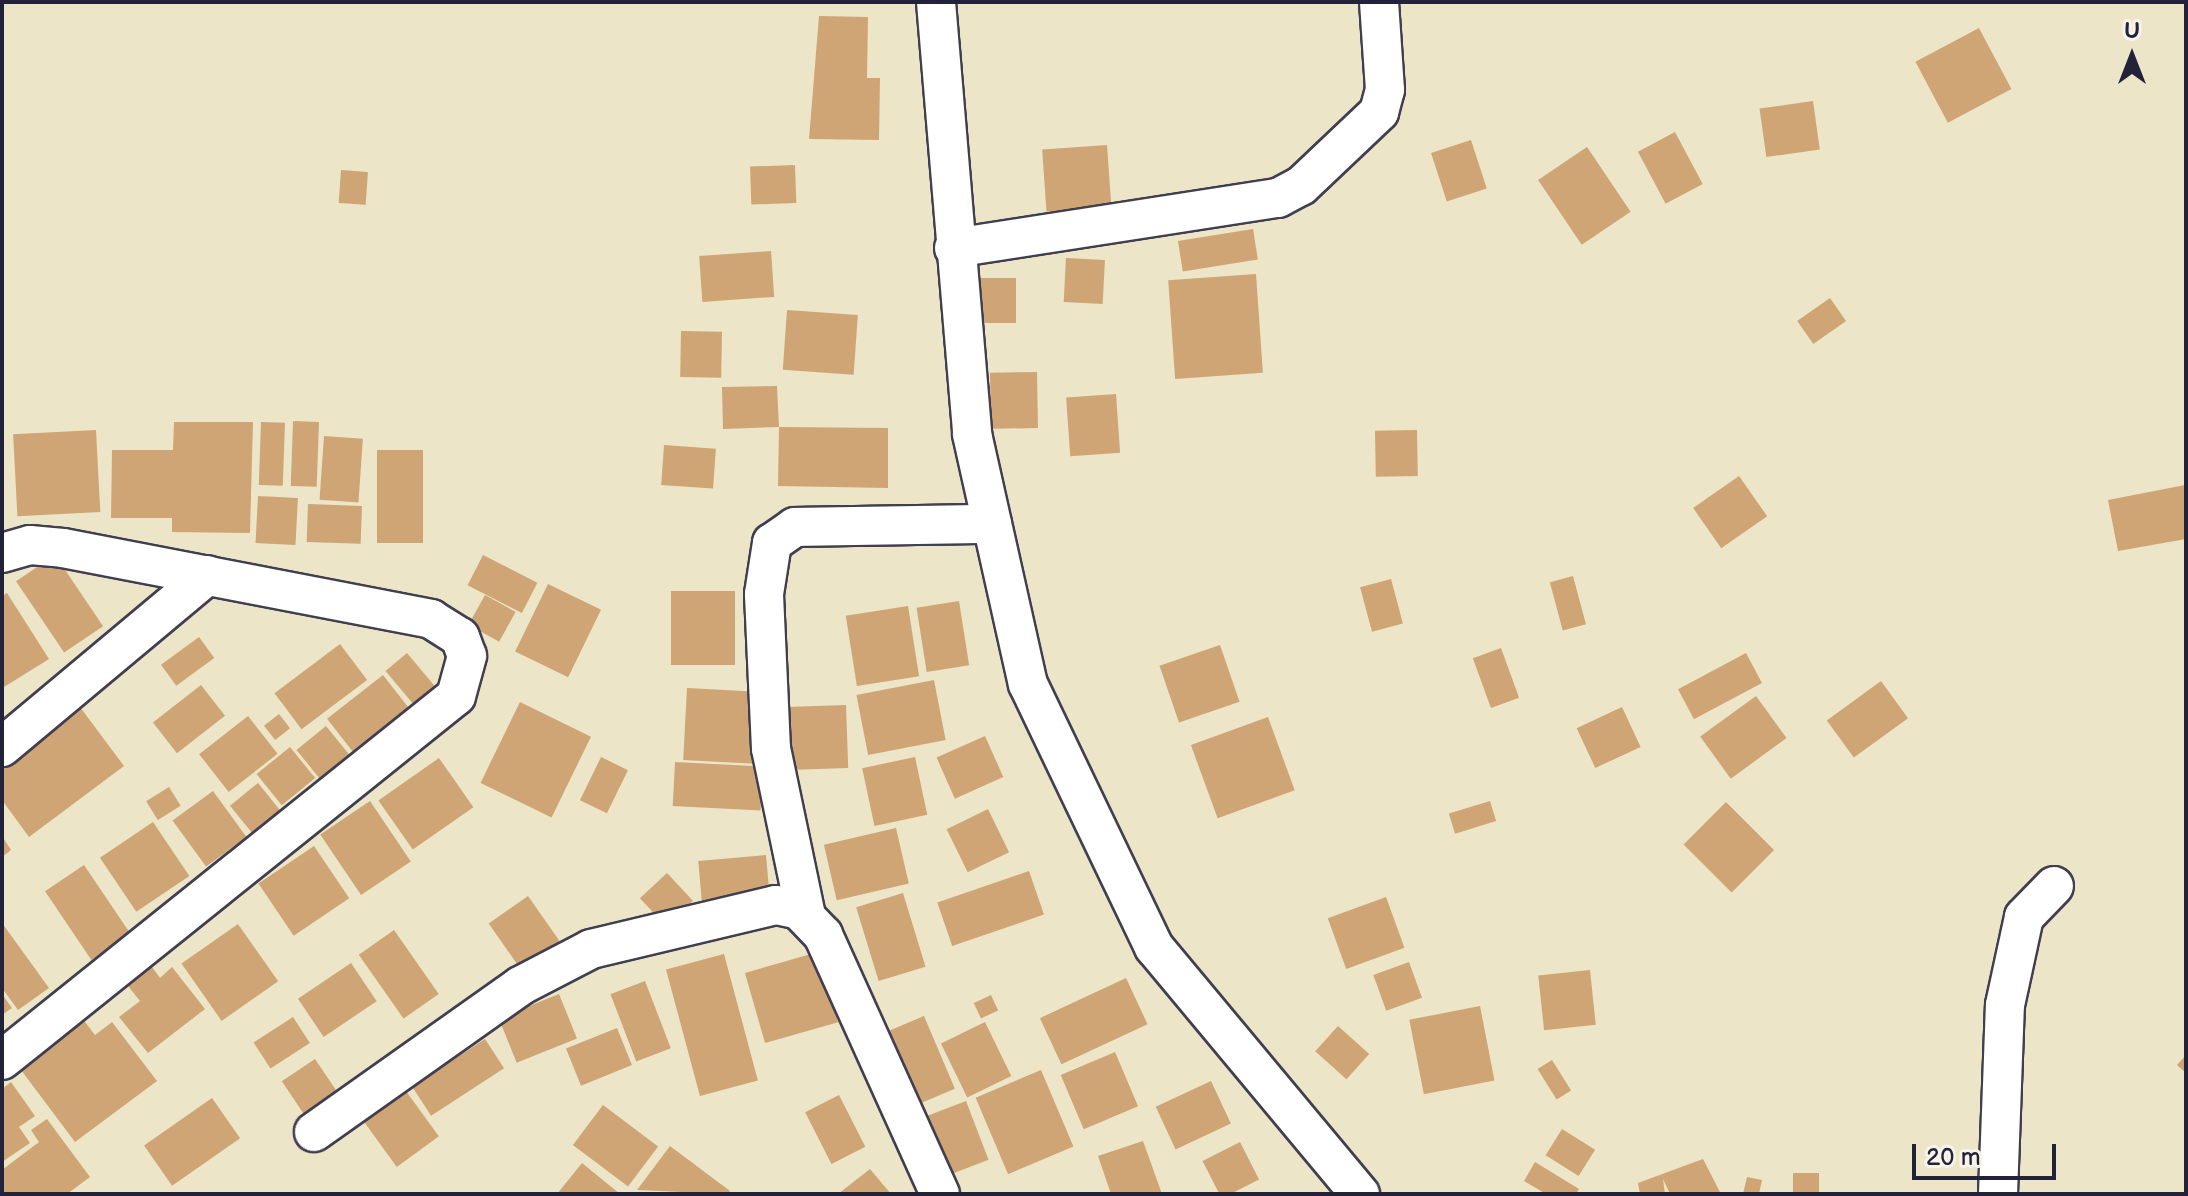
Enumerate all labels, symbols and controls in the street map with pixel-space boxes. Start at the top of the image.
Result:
north arrow [2092,16,2172,96]
text: U [2124,18,2140,45]
scale bar [1916,1128,2060,1178]
text: 20 m [1926,1143,1981,1172]

